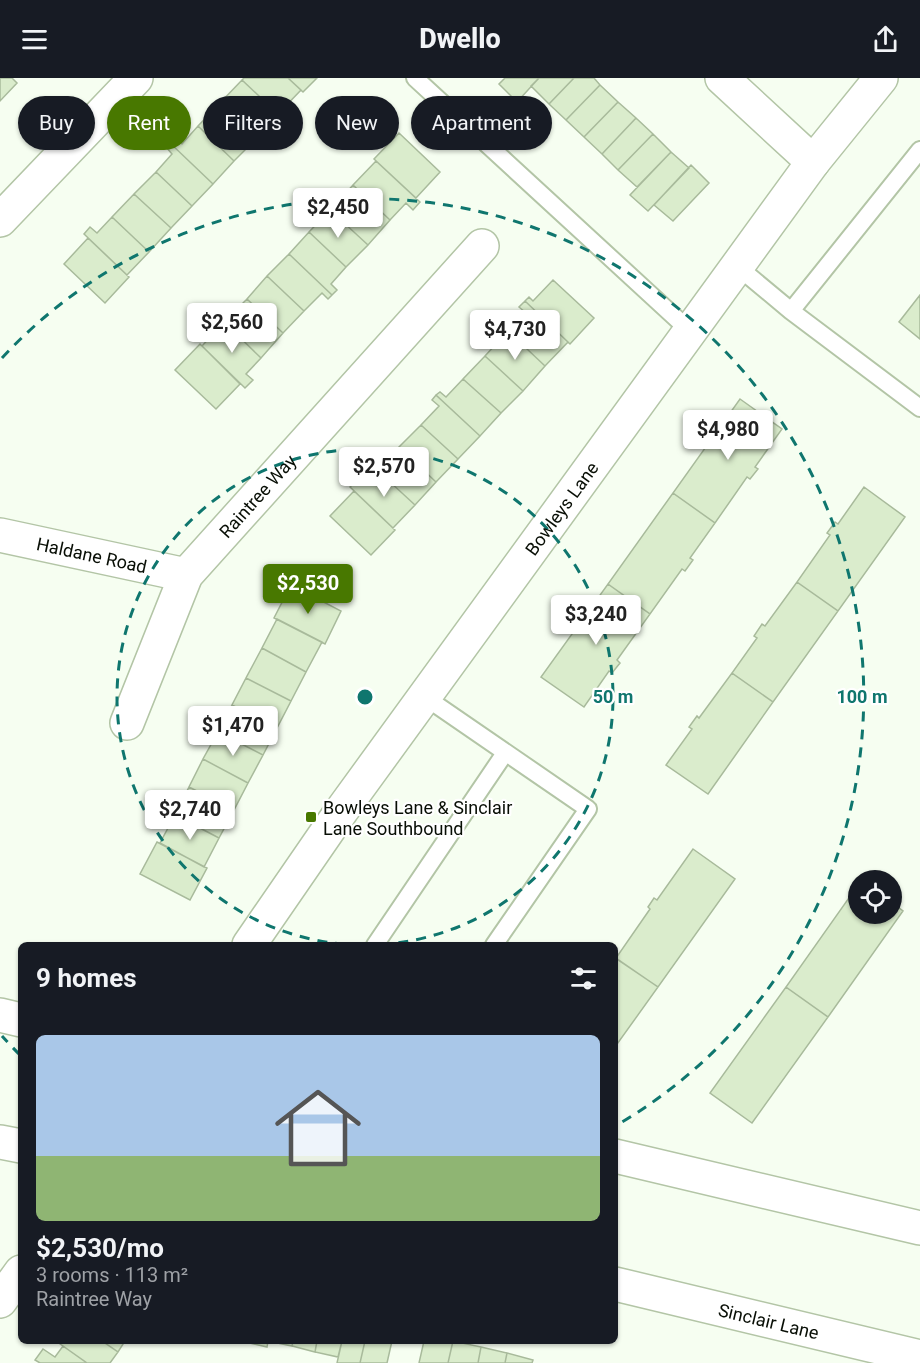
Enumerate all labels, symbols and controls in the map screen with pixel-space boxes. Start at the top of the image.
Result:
icon: menu [18,23,51,56]
text: Dwello [419,23,501,55]
icon: share [869,23,902,56]
chip: Buy [18,96,95,150]
chip: Rent [107,96,191,150]
chip: Filters [203,96,303,150]
chip: New [315,96,399,150]
chip: Apartment [411,96,552,150]
pin: $2,450 [289,188,387,239]
text: $2,450 [307,195,369,219]
pin: $2,560 [183,303,281,354]
text: $2,560 [201,310,263,334]
pin: $4,730 [466,310,564,361]
text: $4,730 [484,317,546,341]
pin: $4,980 [679,410,777,461]
text: $4,980 [697,417,759,441]
pin: $2,570 [335,447,433,498]
street label: Raintree Way [215,449,300,542]
text: $2,570 [353,454,415,478]
street label: Bowleys Lane [520,458,602,559]
street label: Haldane Road [35,533,149,577]
pin: $2,530 [259,564,357,615]
text: $2,530 [277,571,339,595]
pin: $3,240 [547,595,645,646]
text: $3,240 [565,602,627,626]
text: 50 m [593,686,633,707]
text: 100 m [836,686,888,707]
centre of rings [355,687,375,707]
pin: $1,470 [184,706,282,757]
text: $1,470 [202,713,264,737]
pin: $2,740 [141,790,239,841]
text: $2,740 [159,797,221,821]
place label: Bowleys Lane & Sinclair Lane Southbound [323,797,512,839]
marker: Bowleys Lane & Sinclair Lane Southbound [304,810,318,824]
map controls [848,870,902,924]
button: locate [848,870,902,924]
icon: filters [567,962,600,995]
text: 9 homes [36,963,137,993]
icon: home [264,1074,372,1182]
text: $2,530/mo [36,1233,164,1263]
text: 3 rooms · 113 m² [36,1263,188,1287]
text: Raintree Way [36,1287,152,1311]
street label: Sinclair Lane [716,1299,821,1343]

